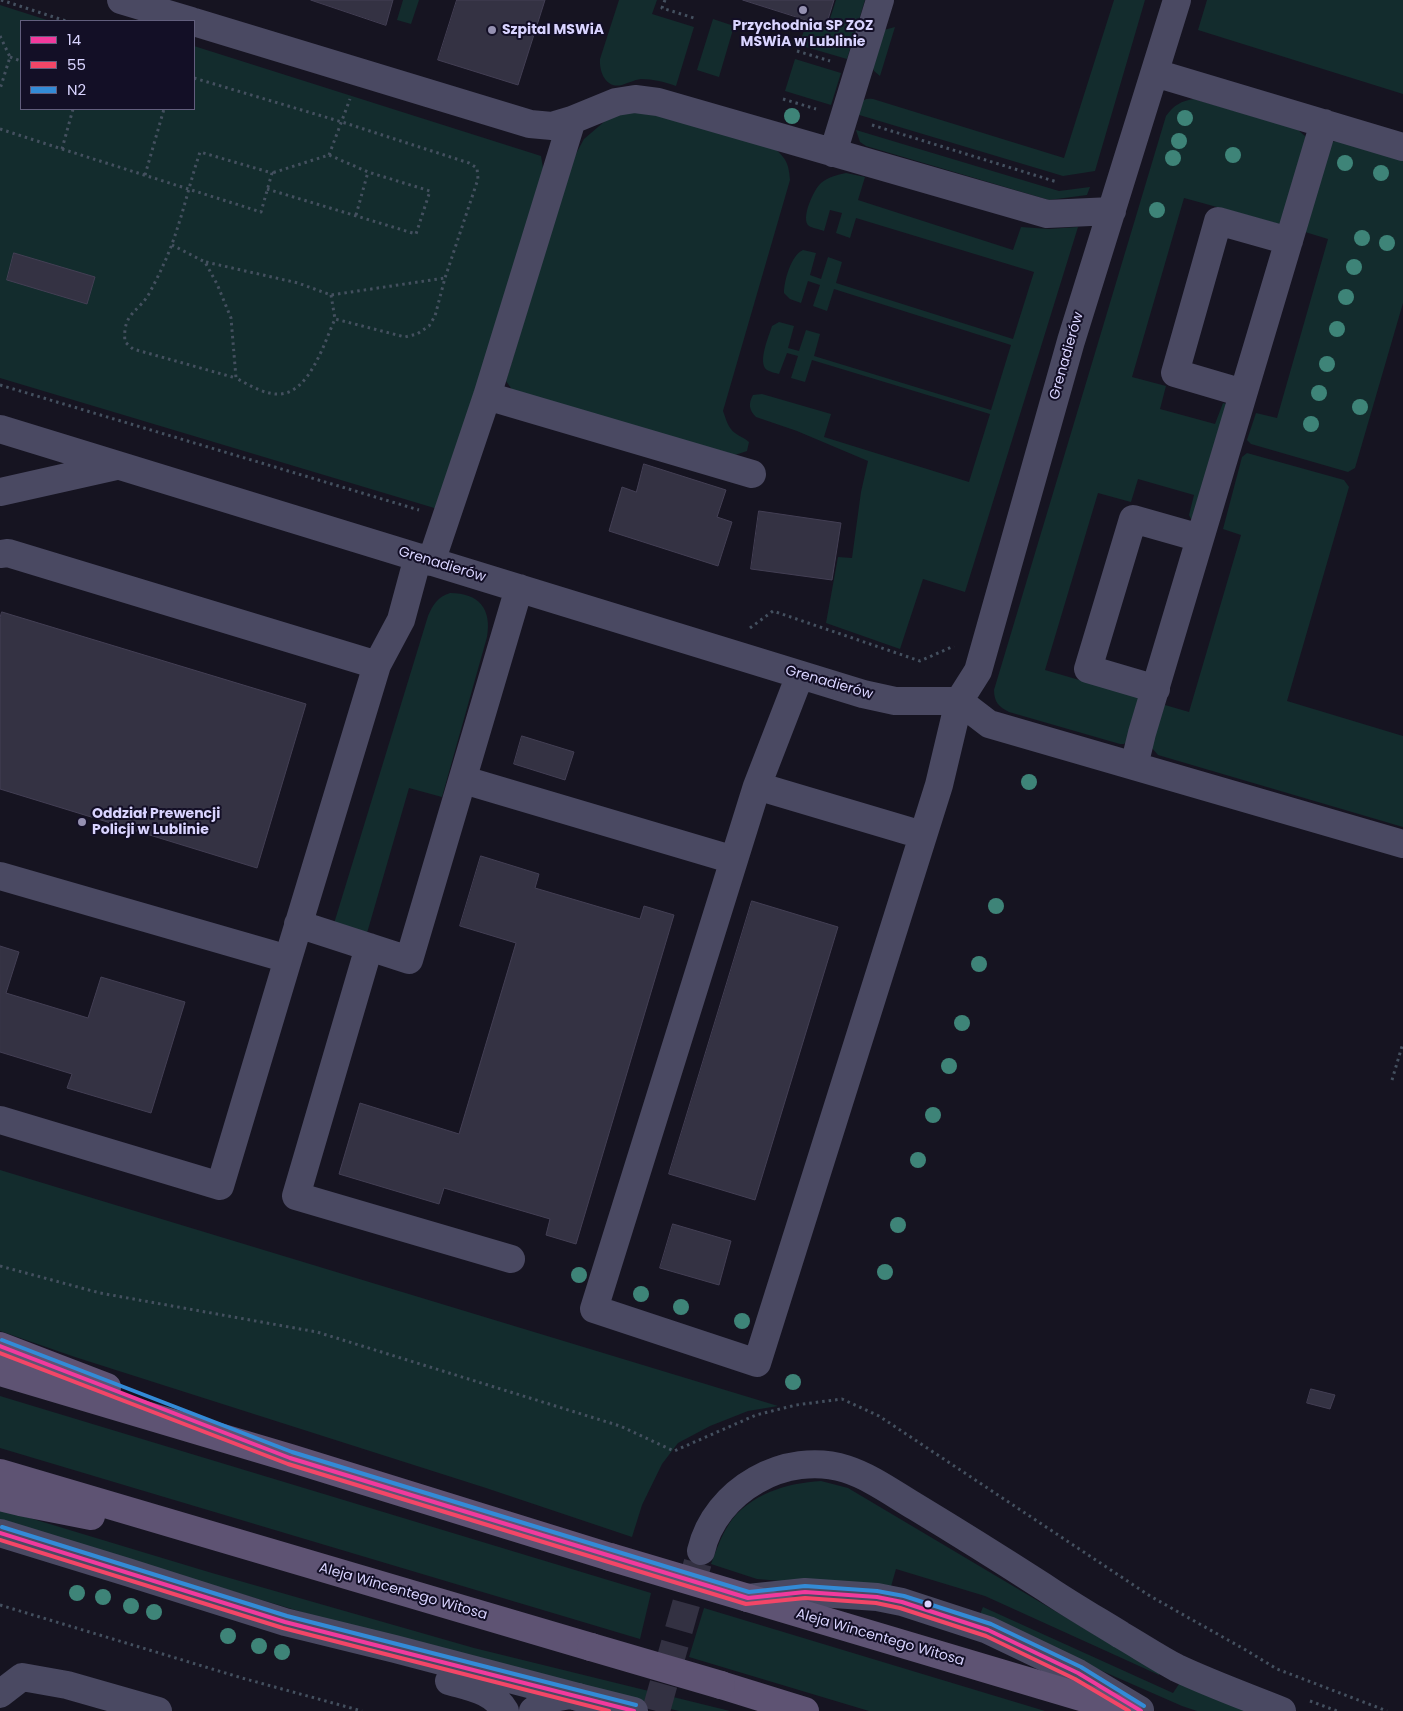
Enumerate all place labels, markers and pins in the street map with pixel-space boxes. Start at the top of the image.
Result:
marker: Przychodnia SP ZOZ MSWiA w Lublinie [797,4,809,16]
place label: Przychodnia SP ZOZ MSWiA w Lublinie [733,18,873,50]
place label: Szpital MSWiA [502,22,604,38]
marker: Szpital MSWiA [486,24,498,36]
place label: Oddział Prewencji Policji w Lublinie [92,806,220,839]
marker: Oddział Prewencji Policji w Lublinie [76,816,88,828]
unlabelled marker [923,1599,933,1609]

